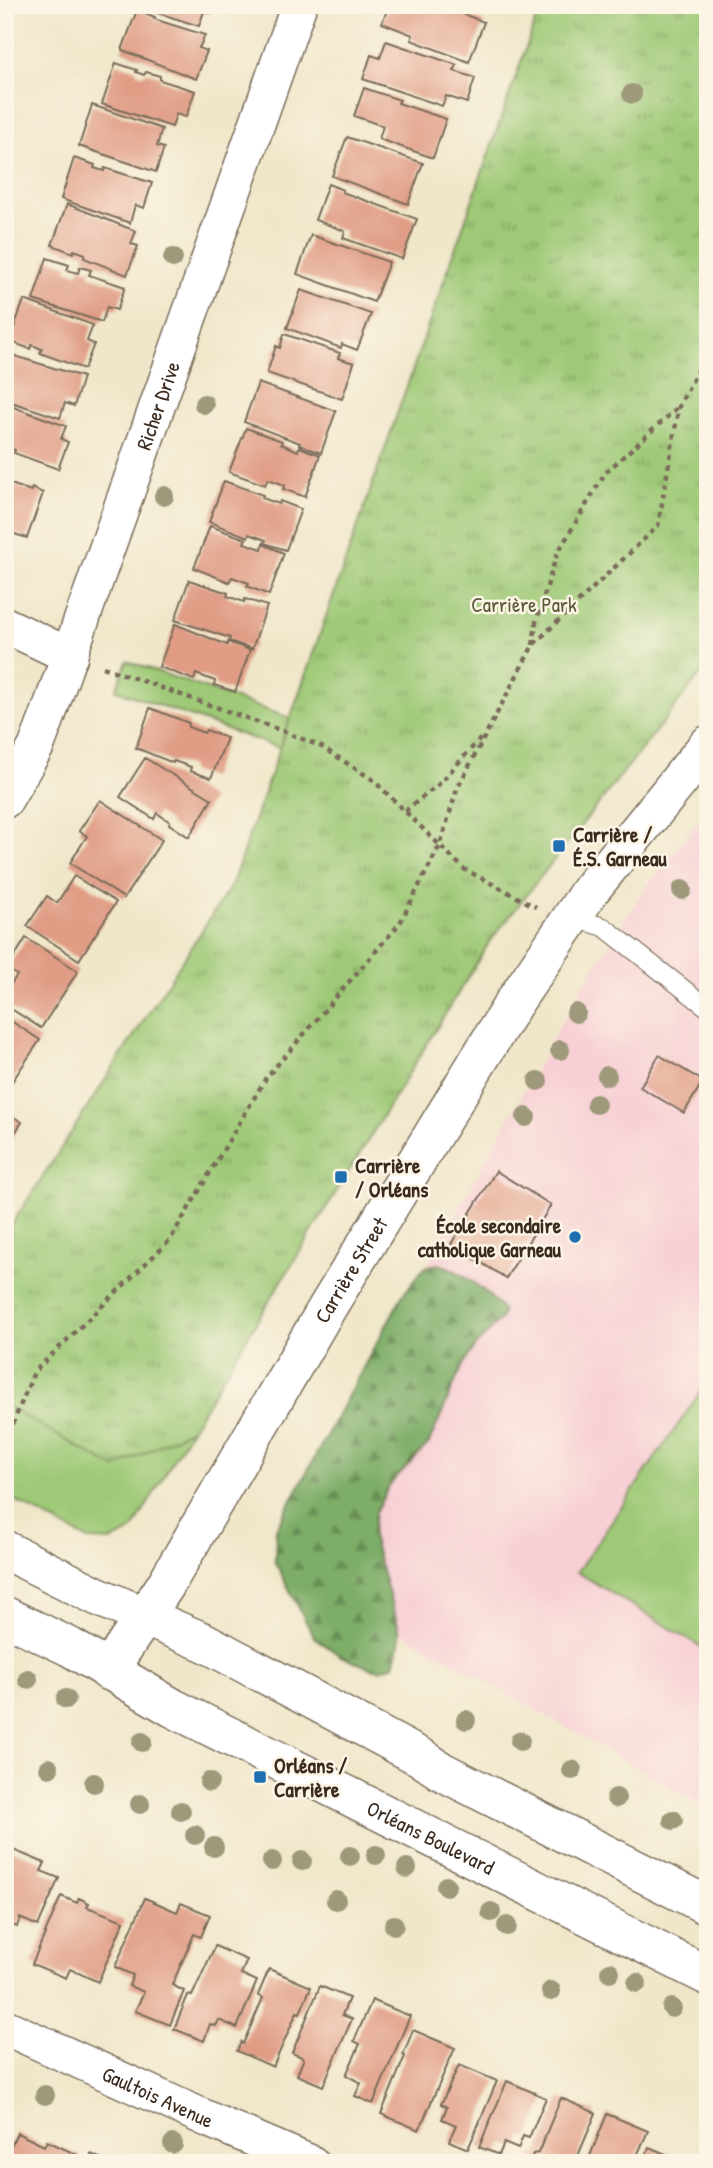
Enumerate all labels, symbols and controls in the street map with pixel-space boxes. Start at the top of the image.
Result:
street label: Richer Drive [128,357,187,454]
park label: Carrière Park [471,590,577,619]
place label: Carrière / É.S. Garneau [573,820,667,873]
marker: Carrière / É.S. Garneau [551,838,567,854]
place label: Carrière / Orléans [355,1151,428,1204]
marker: Carrière / Orléans [333,1169,349,1185]
street label: Carrière Street [307,1211,394,1328]
place label: École secondaire catholique Garneau [418,1211,562,1265]
marker: École secondaire catholique Garneau [567,1229,583,1245]
place label: Orléans / Carrière [274,1751,347,1804]
marker: Orléans / Carrière [252,1769,268,1785]
street label: Orléans Boulevard [362,1793,499,1881]
street label: Gaultois Avenue [98,2059,218,2134]

